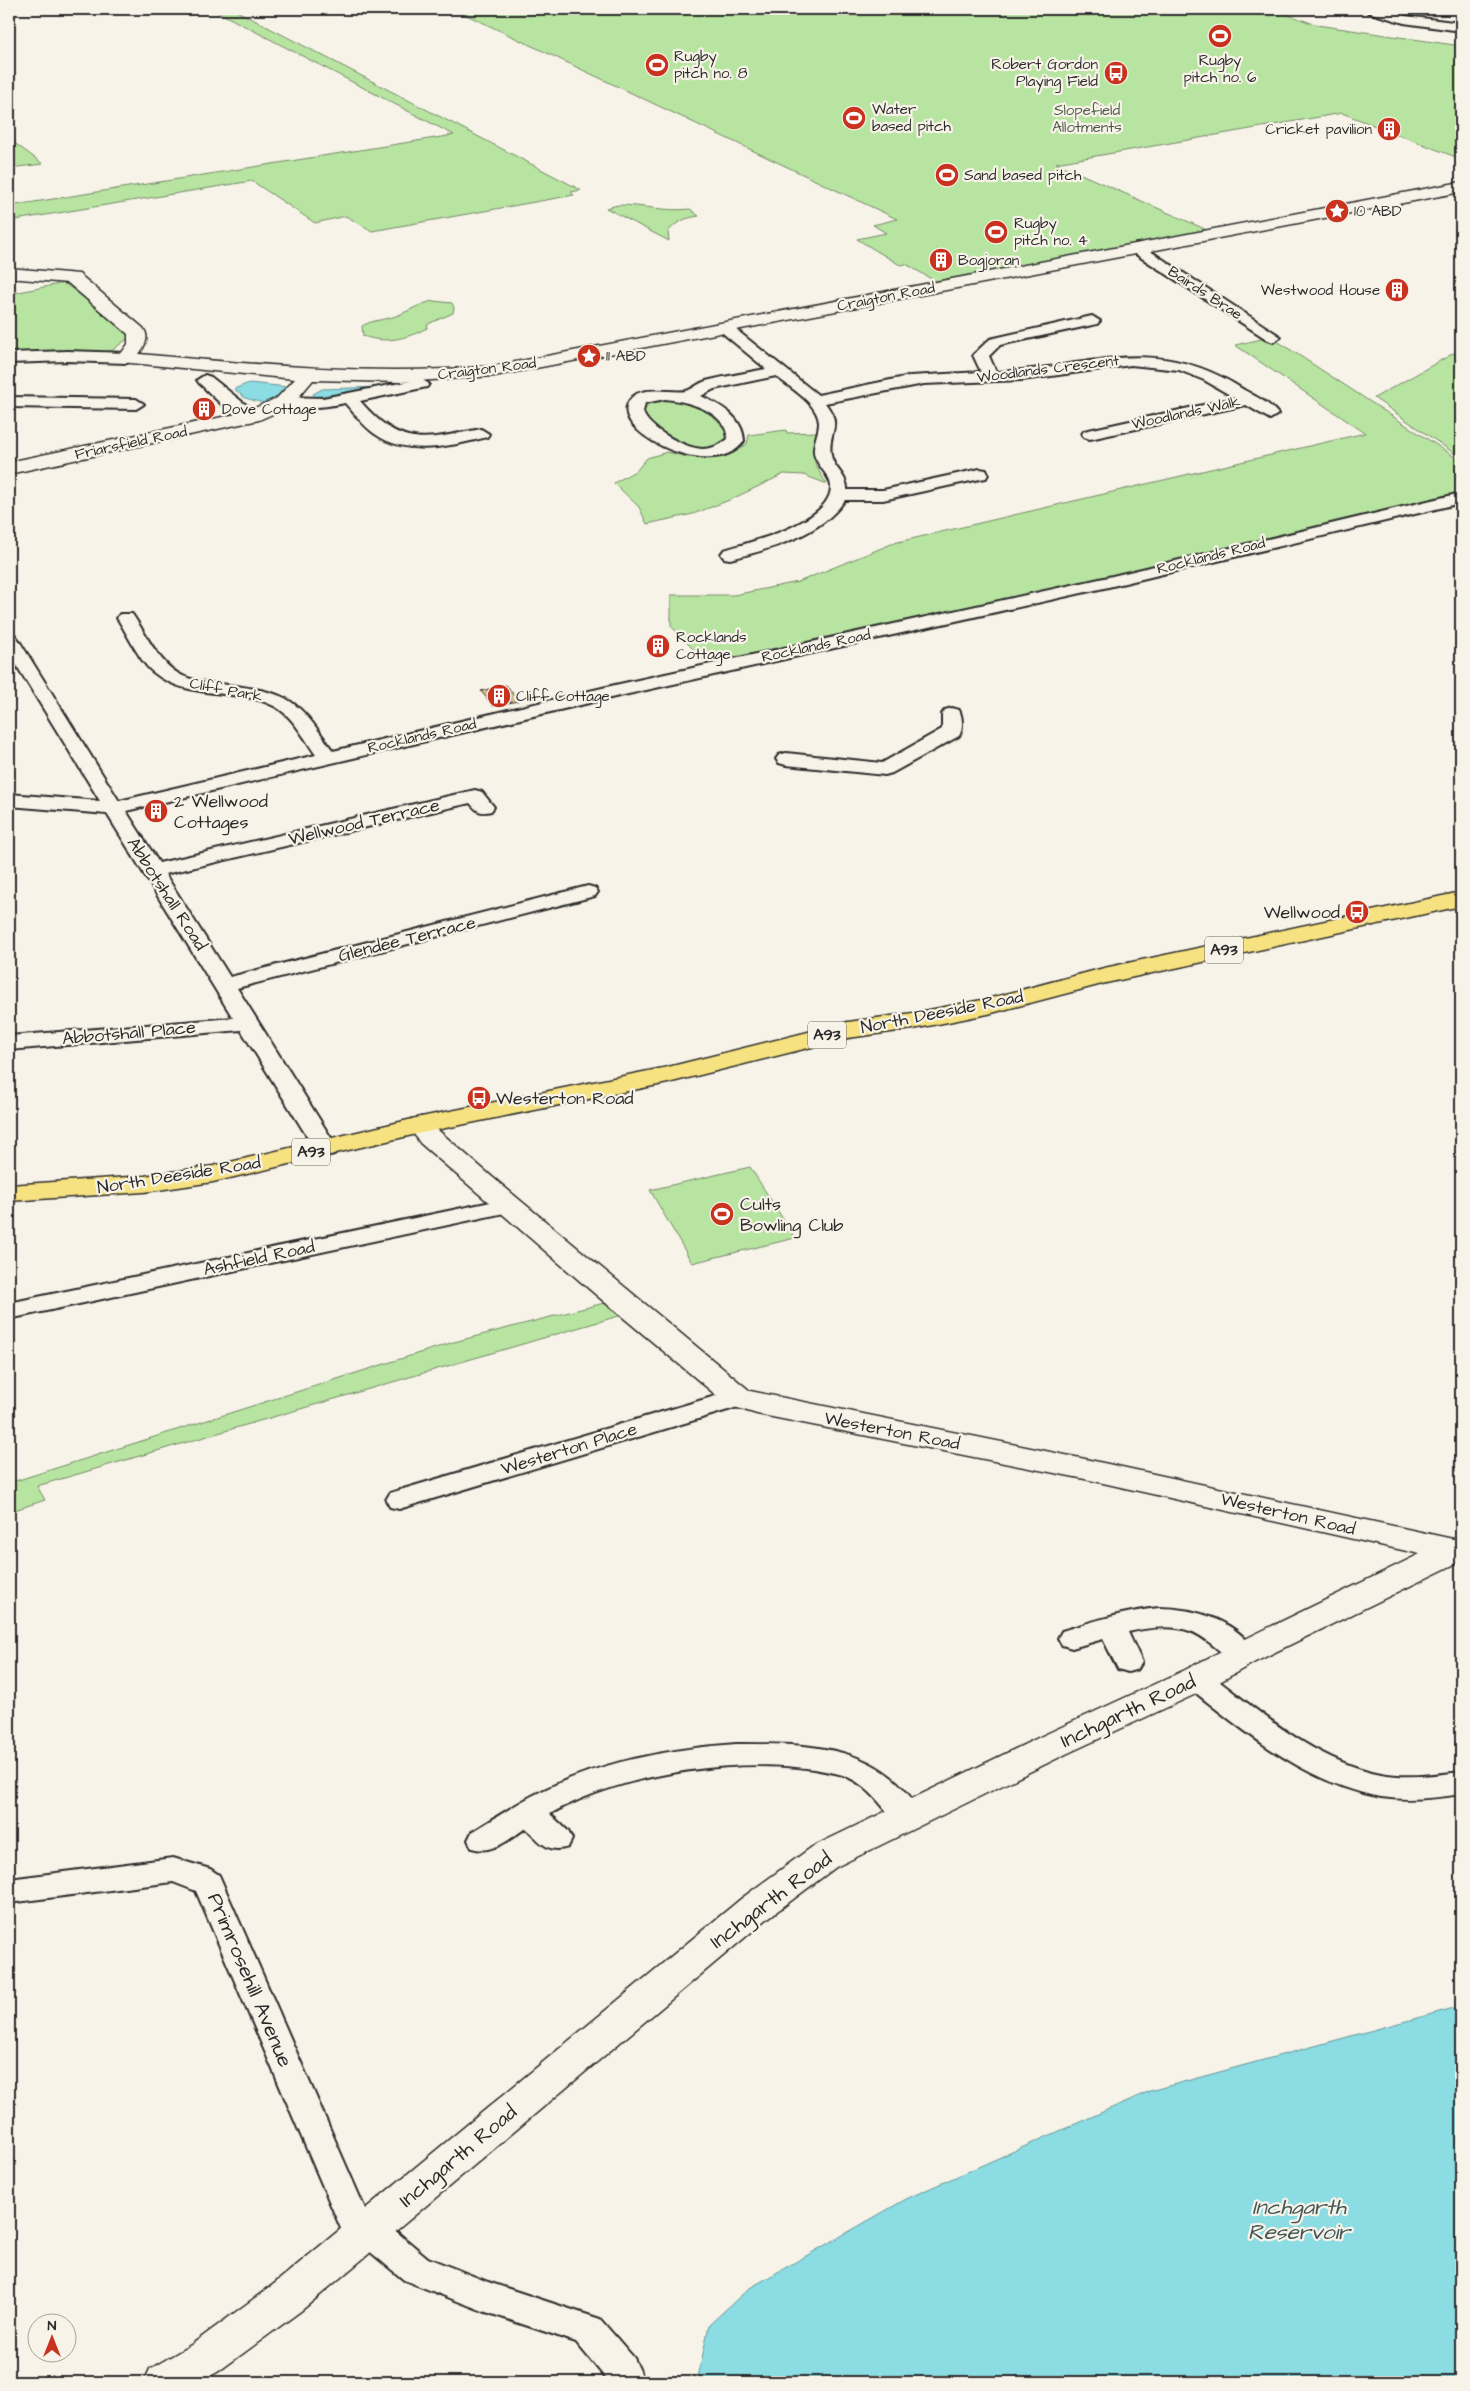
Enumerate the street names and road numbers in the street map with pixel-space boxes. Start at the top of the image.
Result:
street label: Bairds Brae [1164,261,1246,325]
street label: Craigton Road [835,277,937,318]
street label: Woodlands Crescent [976,350,1120,388]
street label: Craigton Road [437,353,538,386]
street label: Woodlands Walk [1130,391,1242,435]
street label: Friarsfield Road [73,421,189,465]
street label: Rocklands Road [1155,532,1268,580]
street label: Rocklands Road [760,624,873,668]
street label: Cliff Park [188,673,264,707]
street label: Rocklands Road [366,713,479,759]
street label: Wellwood Terrace [286,792,442,852]
street label: Abbotshall Road [121,832,213,956]
street label: Glendee Terrace [336,910,479,968]
road number: A93 [1205,936,1243,964]
street label: North Deeside Road [859,984,1025,1040]
street label: Abbotshall Place [61,1015,197,1051]
road number: A93 [808,1022,846,1048]
road number: A93 [292,1138,330,1166]
street label: North Deeside Road [95,1150,263,1200]
street label: Ashfield Road [201,1234,317,1282]
street label: Westerton Road [822,1406,962,1456]
street label: Westerton Place [498,1416,640,1482]
street label: Westerton Road [1218,1486,1358,1542]
street label: Inchgarth Road [1056,1667,1201,1757]
street label: Inchgarth Road [704,1844,839,1957]
street label: Primrosehill Avenue [200,1888,300,2072]
street label: Inchgarth Road [393,2098,525,2216]

